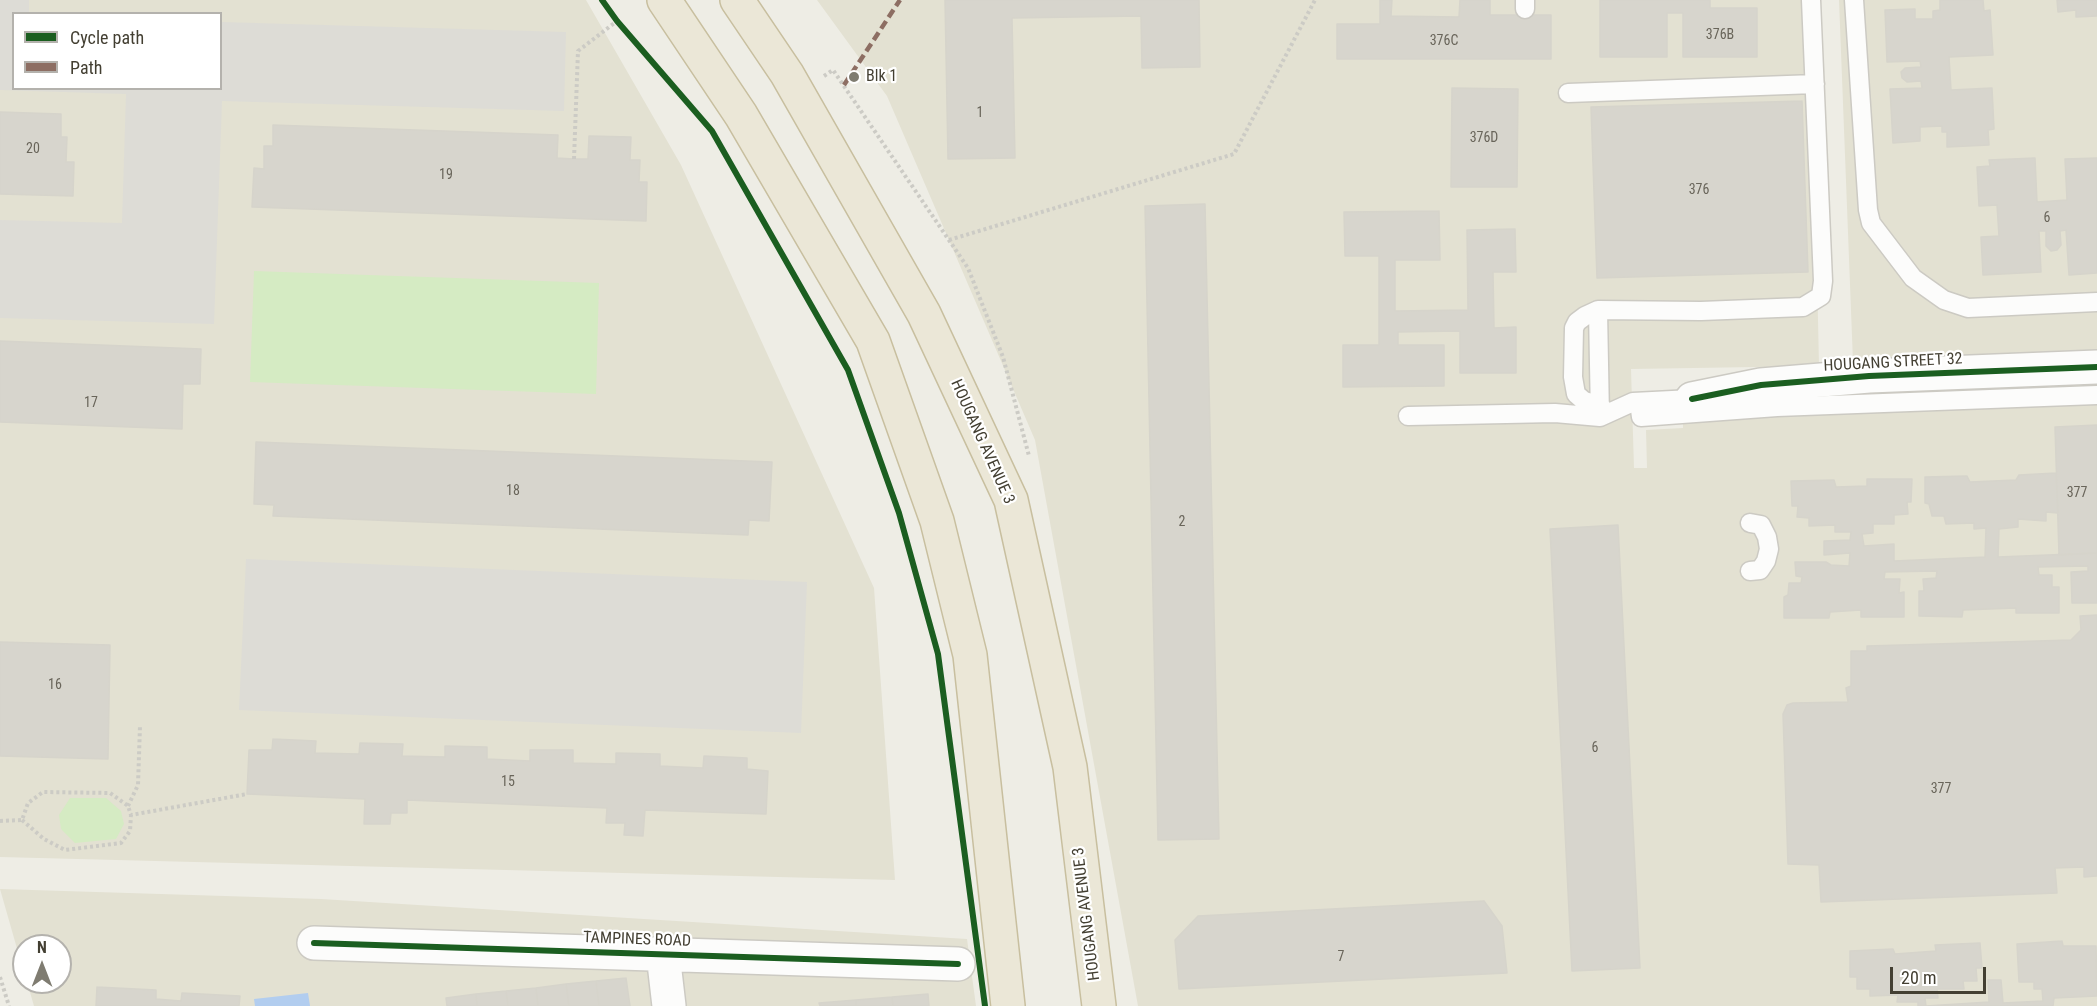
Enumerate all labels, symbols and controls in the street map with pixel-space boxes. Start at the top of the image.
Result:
legend [12,12,222,90]
text: Cycle path [70,27,144,48]
house number: 376B [1706,27,1734,43]
house number: 376C [1430,33,1458,49]
text: Path [70,57,103,78]
place label: Blk 1 [866,67,897,87]
marker: Blk 1 [847,70,861,84]
house number: 1 [977,105,983,121]
house number: 376D [1470,130,1498,146]
house number: 20 [26,141,40,157]
house number: 19 [439,167,453,183]
house number: 376 [1689,182,1709,198]
house number: 6 [2044,210,2050,226]
street label: HOUGANG STREET 32 [1823,350,1963,376]
street label: HOUGANG AVENUE 3 [946,377,1018,507]
house number: 17 [84,395,98,411]
house number: 18 [506,483,520,499]
house number: 377 [2067,485,2087,501]
house number: 2 [1179,514,1185,530]
house number: 16 [48,677,62,693]
house number: 6 [1592,740,1598,756]
house number: 15 [501,774,515,790]
house number: 377 [1931,781,1951,797]
street label: HOUGANG AVENUE 3 [1069,846,1105,982]
street label: TAMPINES ROAD [583,929,691,951]
north arrow [12,934,72,994]
text: N [37,938,47,957]
house number: 7 [1338,949,1344,965]
scale bar [1893,955,1989,993]
text: 20 m [1901,967,1936,988]

